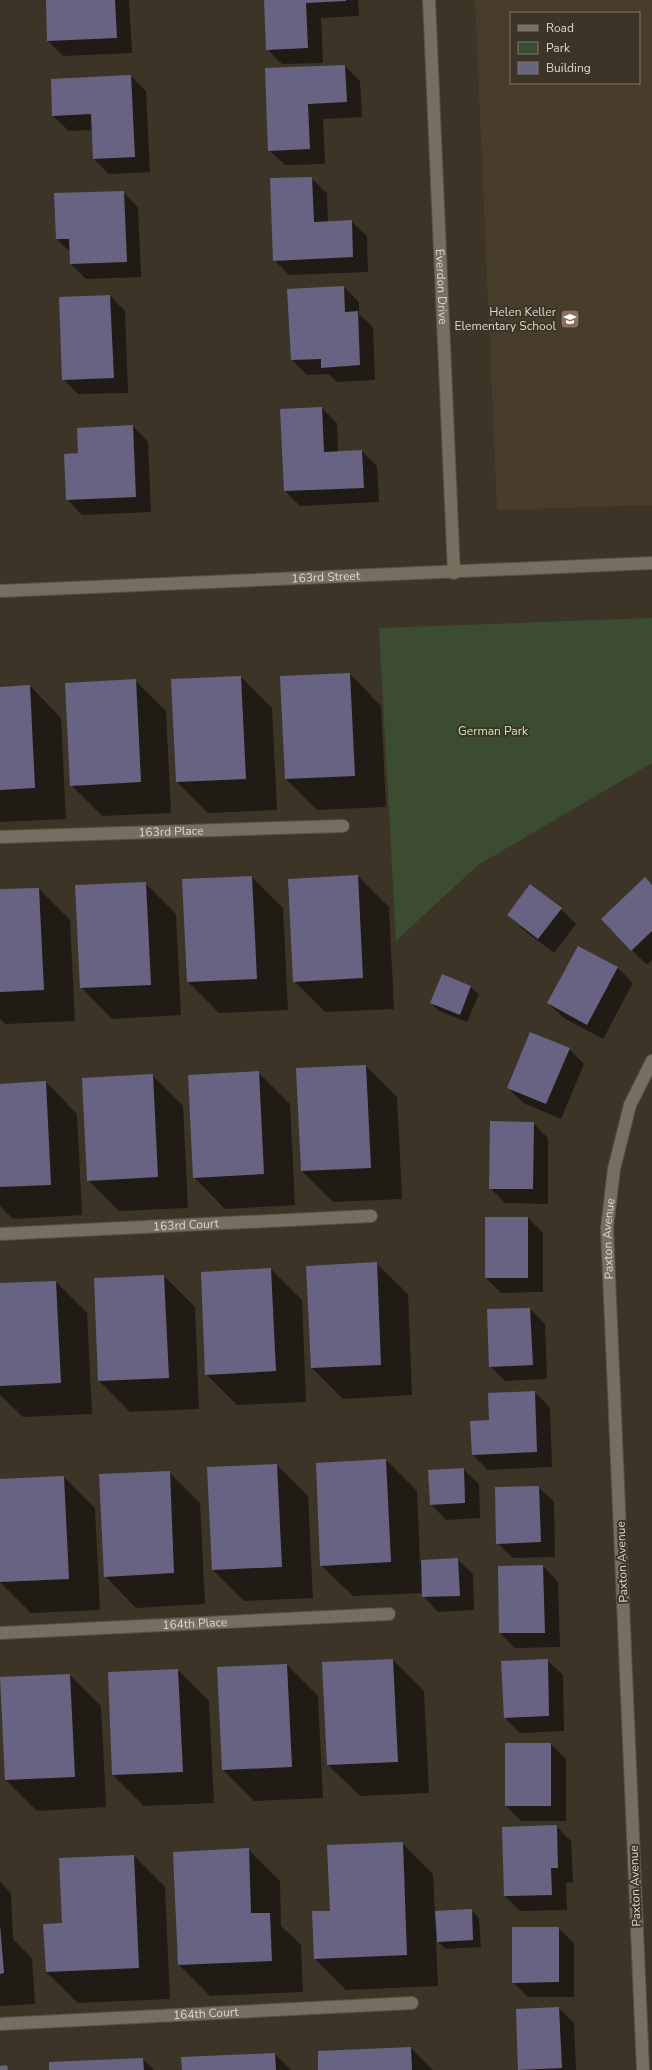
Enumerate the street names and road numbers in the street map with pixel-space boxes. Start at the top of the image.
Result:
street label: Everdon Drive [432,249,451,325]
street label: 163rd Street [291,568,361,586]
street label: 163rd Place [138,822,204,841]
street label: Paxton Avenue [599,1197,618,1280]
street label: 163rd Court [153,1215,220,1235]
street label: Paxton Avenue [613,1521,631,1603]
street label: 164th Place [162,1614,228,1633]
street label: Paxton Avenue [626,1845,644,1927]
street label: 164th Court [173,2004,240,2023]

